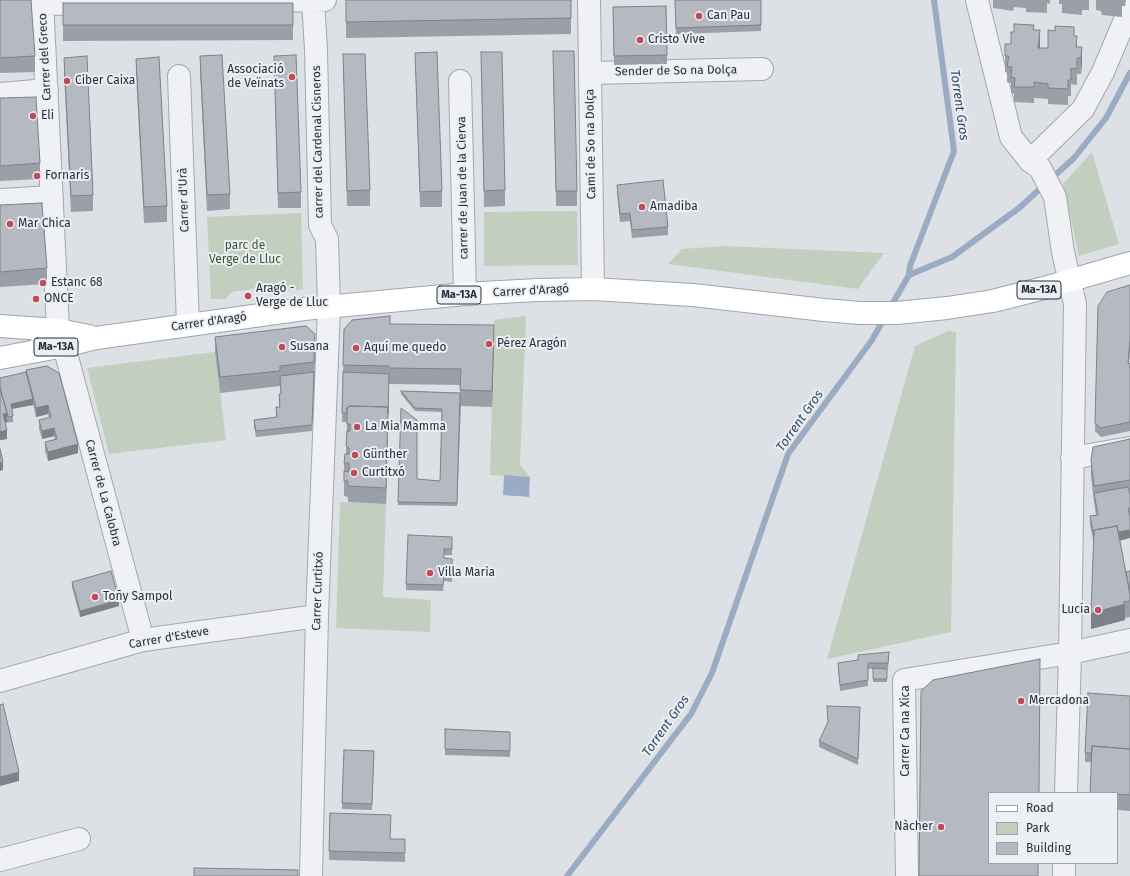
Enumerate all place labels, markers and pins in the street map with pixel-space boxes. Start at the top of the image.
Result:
place label: Can Pau [707,9,750,23]
marker: Can Pau [694,11,704,21]
place label: Cristo Vive [648,33,705,47]
marker: Cristo Vive [635,35,645,45]
place label: Associació de Veïnats [227,63,284,91]
marker: Associació de Veïnats [287,72,297,82]
place label: Ciber Caixa [75,74,135,88]
marker: Ciber Caixa [62,76,72,86]
place label: Eli [41,109,54,123]
marker: Eli [28,111,38,121]
place label: Fornaris [45,169,89,183]
marker: Fornaris [32,171,42,181]
place label: Amadiba [650,200,698,214]
marker: Amadiba [637,202,647,212]
place label: Mar Chica [18,217,71,231]
marker: Mar Chica [5,219,15,229]
place label: Estanc 68 [51,276,103,290]
marker: Estanc 68 [38,278,48,288]
place label: Aragó - Verge de Lluc [256,282,328,310]
marker: Aragó - Verge de Lluc [243,291,253,301]
place label: ONCE [44,292,74,306]
marker: ONCE [31,294,41,304]
place label: Pérez Aragón [497,337,567,351]
marker: Pérez Aragón [484,339,494,349]
place label: Susana [290,340,329,354]
place label: Aquí me quedo [364,341,446,355]
marker: Susana [277,342,287,352]
marker: Aquí me quedo [351,343,361,353]
place label: La Mia Mamma [365,420,446,434]
marker: La Mia Mamma [352,422,362,432]
place label: Günther [363,448,407,462]
marker: Günther [350,450,360,460]
place label: Curtitxó [362,466,405,480]
marker: Curtitxó [349,468,359,478]
place label: Villa Maria [438,566,495,580]
marker: Villa Maria [425,568,435,578]
place label: Toñy Sampol [103,590,173,604]
marker: Toñy Sampol [90,592,100,602]
place label: Lucía [1062,603,1090,617]
marker: Lucía [1093,605,1103,615]
place label: Mercadona [1029,694,1089,708]
marker: Mercadona [1016,696,1026,706]
place label: Nàcher [894,820,933,834]
marker: Nàcher [936,822,946,832]

